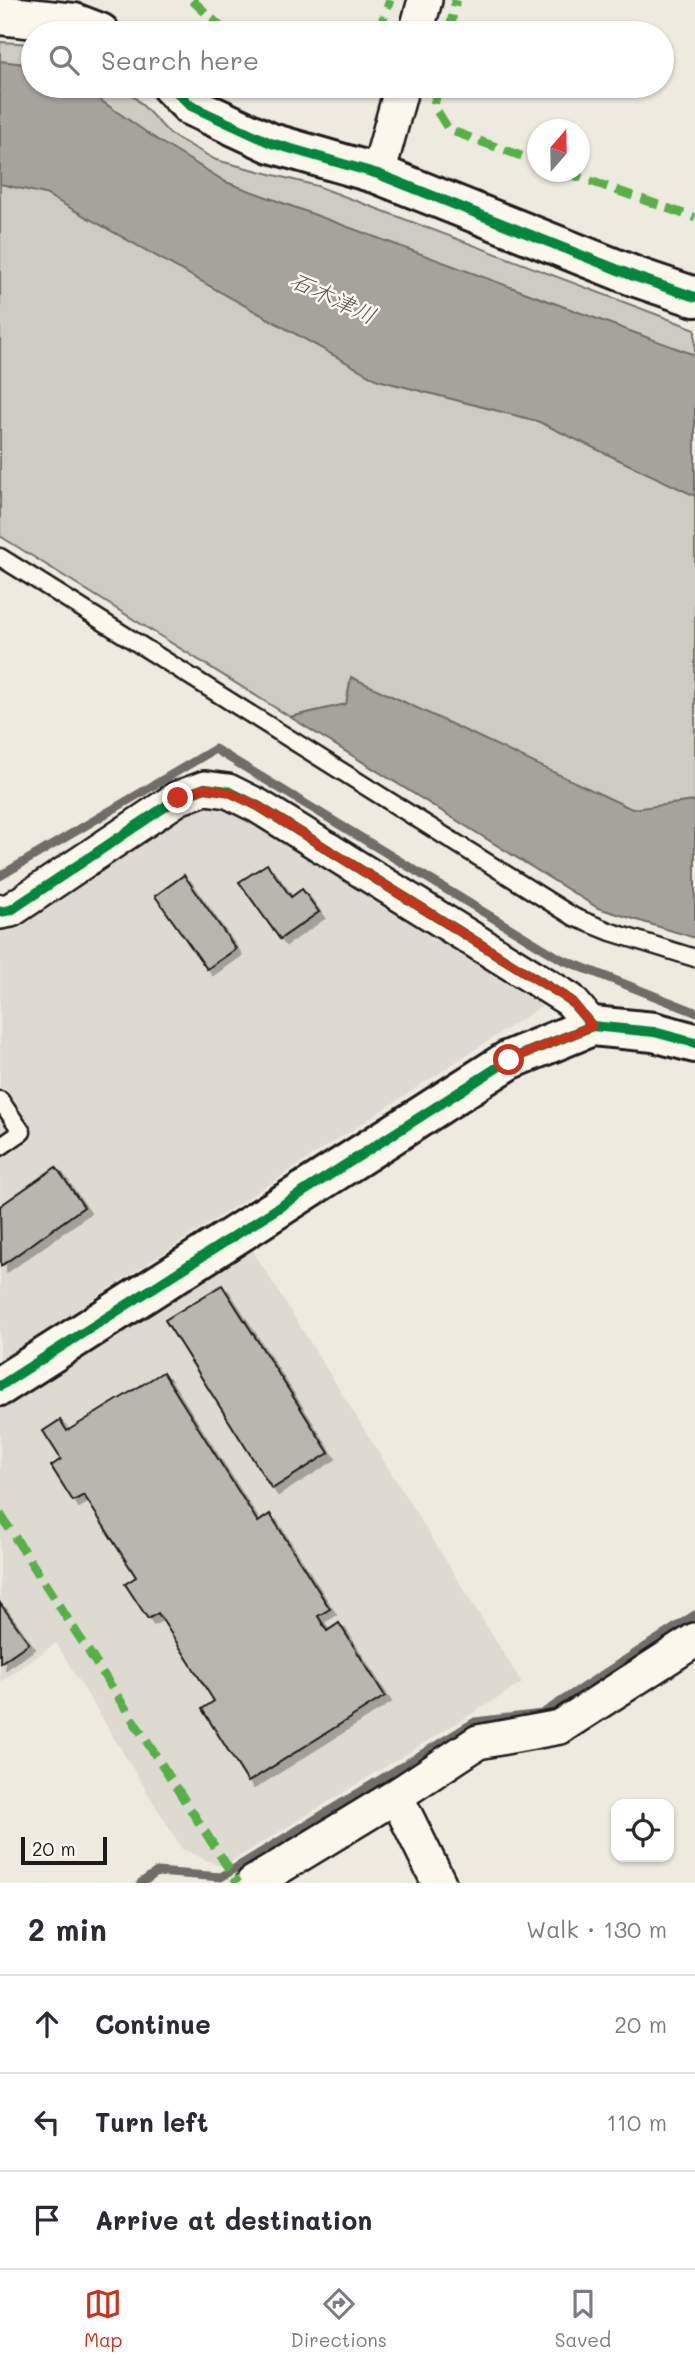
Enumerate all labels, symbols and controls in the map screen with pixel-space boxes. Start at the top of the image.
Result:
search box [21,21,674,98]
icon: search [45,41,83,79]
text: Search here [101,43,259,77]
north arrow [527,119,590,182]
water label: 石木津川 [285,264,381,330]
route end [162,782,193,813]
route start [493,1044,524,1075]
map controls [611,1799,674,1862]
button: locate [611,1799,674,1862]
scale bar [21,1834,107,1866]
text: 20 m [32,1836,76,1861]
text: 2 min [28,1909,107,1949]
text: Walk · 130 m [526,1914,667,1944]
icon: ahead [28,2005,66,2043]
text: Continue [95,2007,211,2041]
text: 20 m [614,2009,667,2039]
icon: left [28,2103,66,2141]
text: Turn left [95,2105,208,2139]
text: 110 m [607,2107,667,2137]
icon: arrive [28,2201,66,2239]
text: Arrive at destination [95,2203,372,2237]
tab: Map [84,2285,123,2352]
tab: Directions [290,2285,387,2352]
tab: Saved [555,2285,611,2352]

